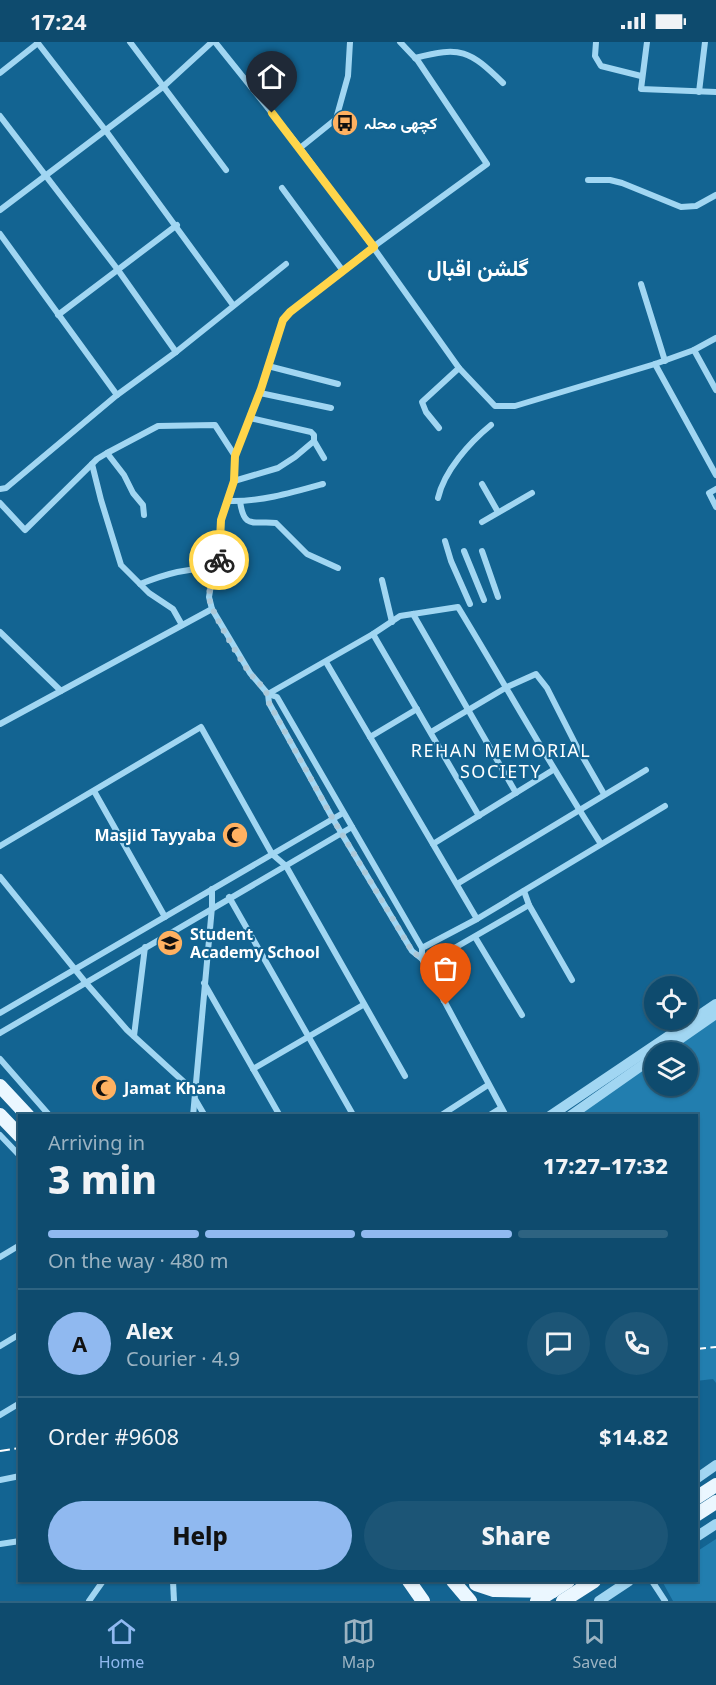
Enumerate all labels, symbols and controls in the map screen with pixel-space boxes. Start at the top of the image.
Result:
text: 17:24 [30,6,87,36]
pin [246,51,297,113]
icon: home [255,60,288,93]
bus stop icon: کچھی محلہ [330,108,360,138]
place label: کچھی محلہ [364,112,437,135]
district label: گلشن اقبال [427,252,529,282]
courier [189,530,249,590]
icon: bike [203,544,236,577]
district label: REHAN MEMORIAL SOCIETY [411,738,591,783]
mosque icon: Masjid Tayyaba [220,820,250,850]
place label: Masjid Tayyaba [94,824,216,846]
place label: Student Academy School [190,923,320,963]
school or university icon: Student Academy School [155,928,185,958]
pin [420,943,471,1005]
icon: bag [429,952,462,985]
map controls [644,976,698,1096]
button: locate [644,976,698,1030]
button: layers [644,1042,698,1096]
mosque icon: Jamat Khana [89,1073,119,1103]
place label: Jamat Khana [122,1077,226,1099]
text: Arriving in [48,1129,145,1156]
text: 17:27–17:32 [543,1150,668,1180]
text: 3 min [48,1152,157,1205]
text: On the way · 480 m [48,1247,228,1274]
button: chat [527,1312,590,1375]
button: phone [605,1312,668,1375]
text: Alex [126,1315,173,1345]
text: A [72,1328,87,1358]
text: Courier · 4.9 [126,1345,240,1372]
text: Order #9608 [48,1421,179,1451]
text: $14.82 [599,1421,668,1451]
button: Help [48,1501,352,1570]
button: Share [364,1501,668,1570]
tab: Home [99,1615,144,1673]
tab: Map [342,1615,375,1673]
tab: Saved [572,1615,617,1673]

